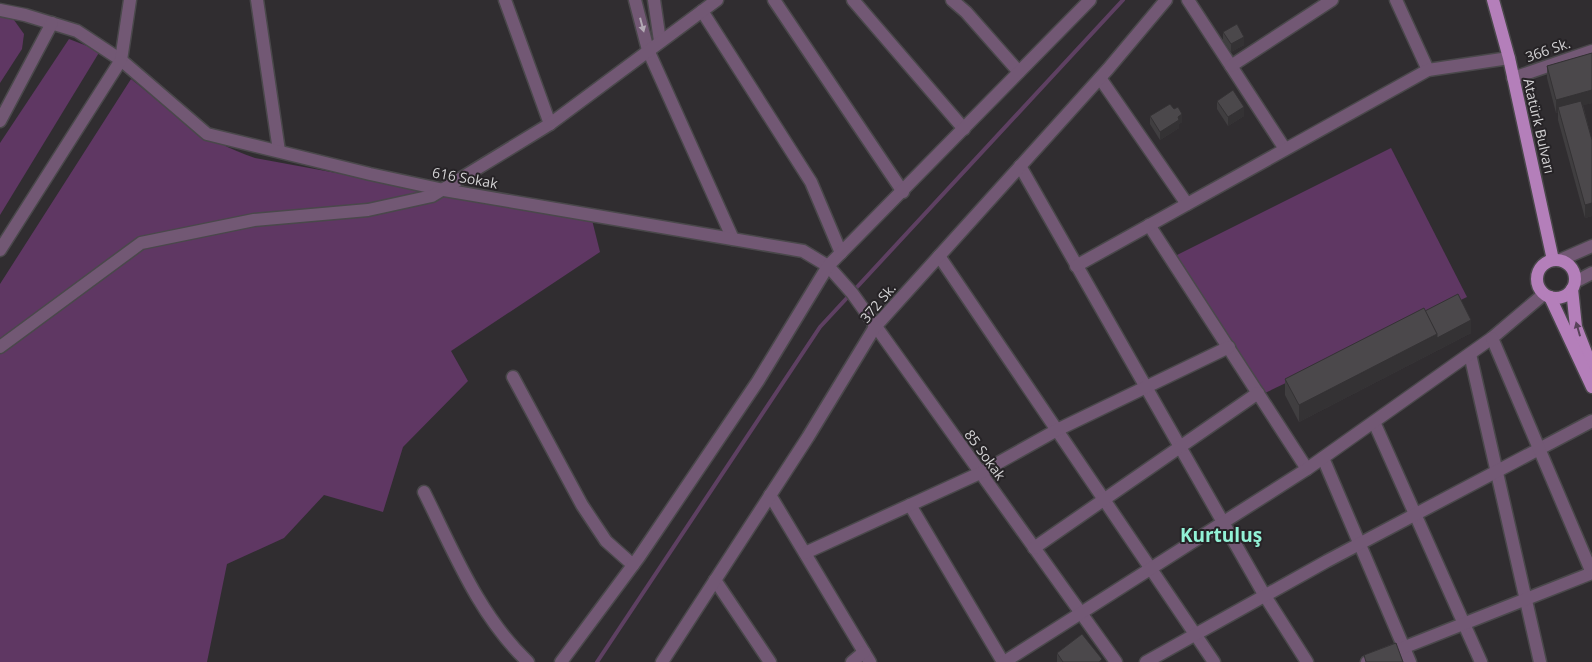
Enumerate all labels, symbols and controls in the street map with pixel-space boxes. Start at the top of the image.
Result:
one-way arrow [638,18,646,33]
street label: 366 Sk. [1523,33,1573,66]
street label: Atatürk Bulvarı [1519,76,1560,175]
street label: 616 Sokak [431,162,500,193]
street label: 372 Sk. [855,279,900,327]
one-way arrow [1573,322,1581,337]
street label: 85 Sokak [961,426,1011,484]
district label: Kurtuluş [1180,522,1262,548]

